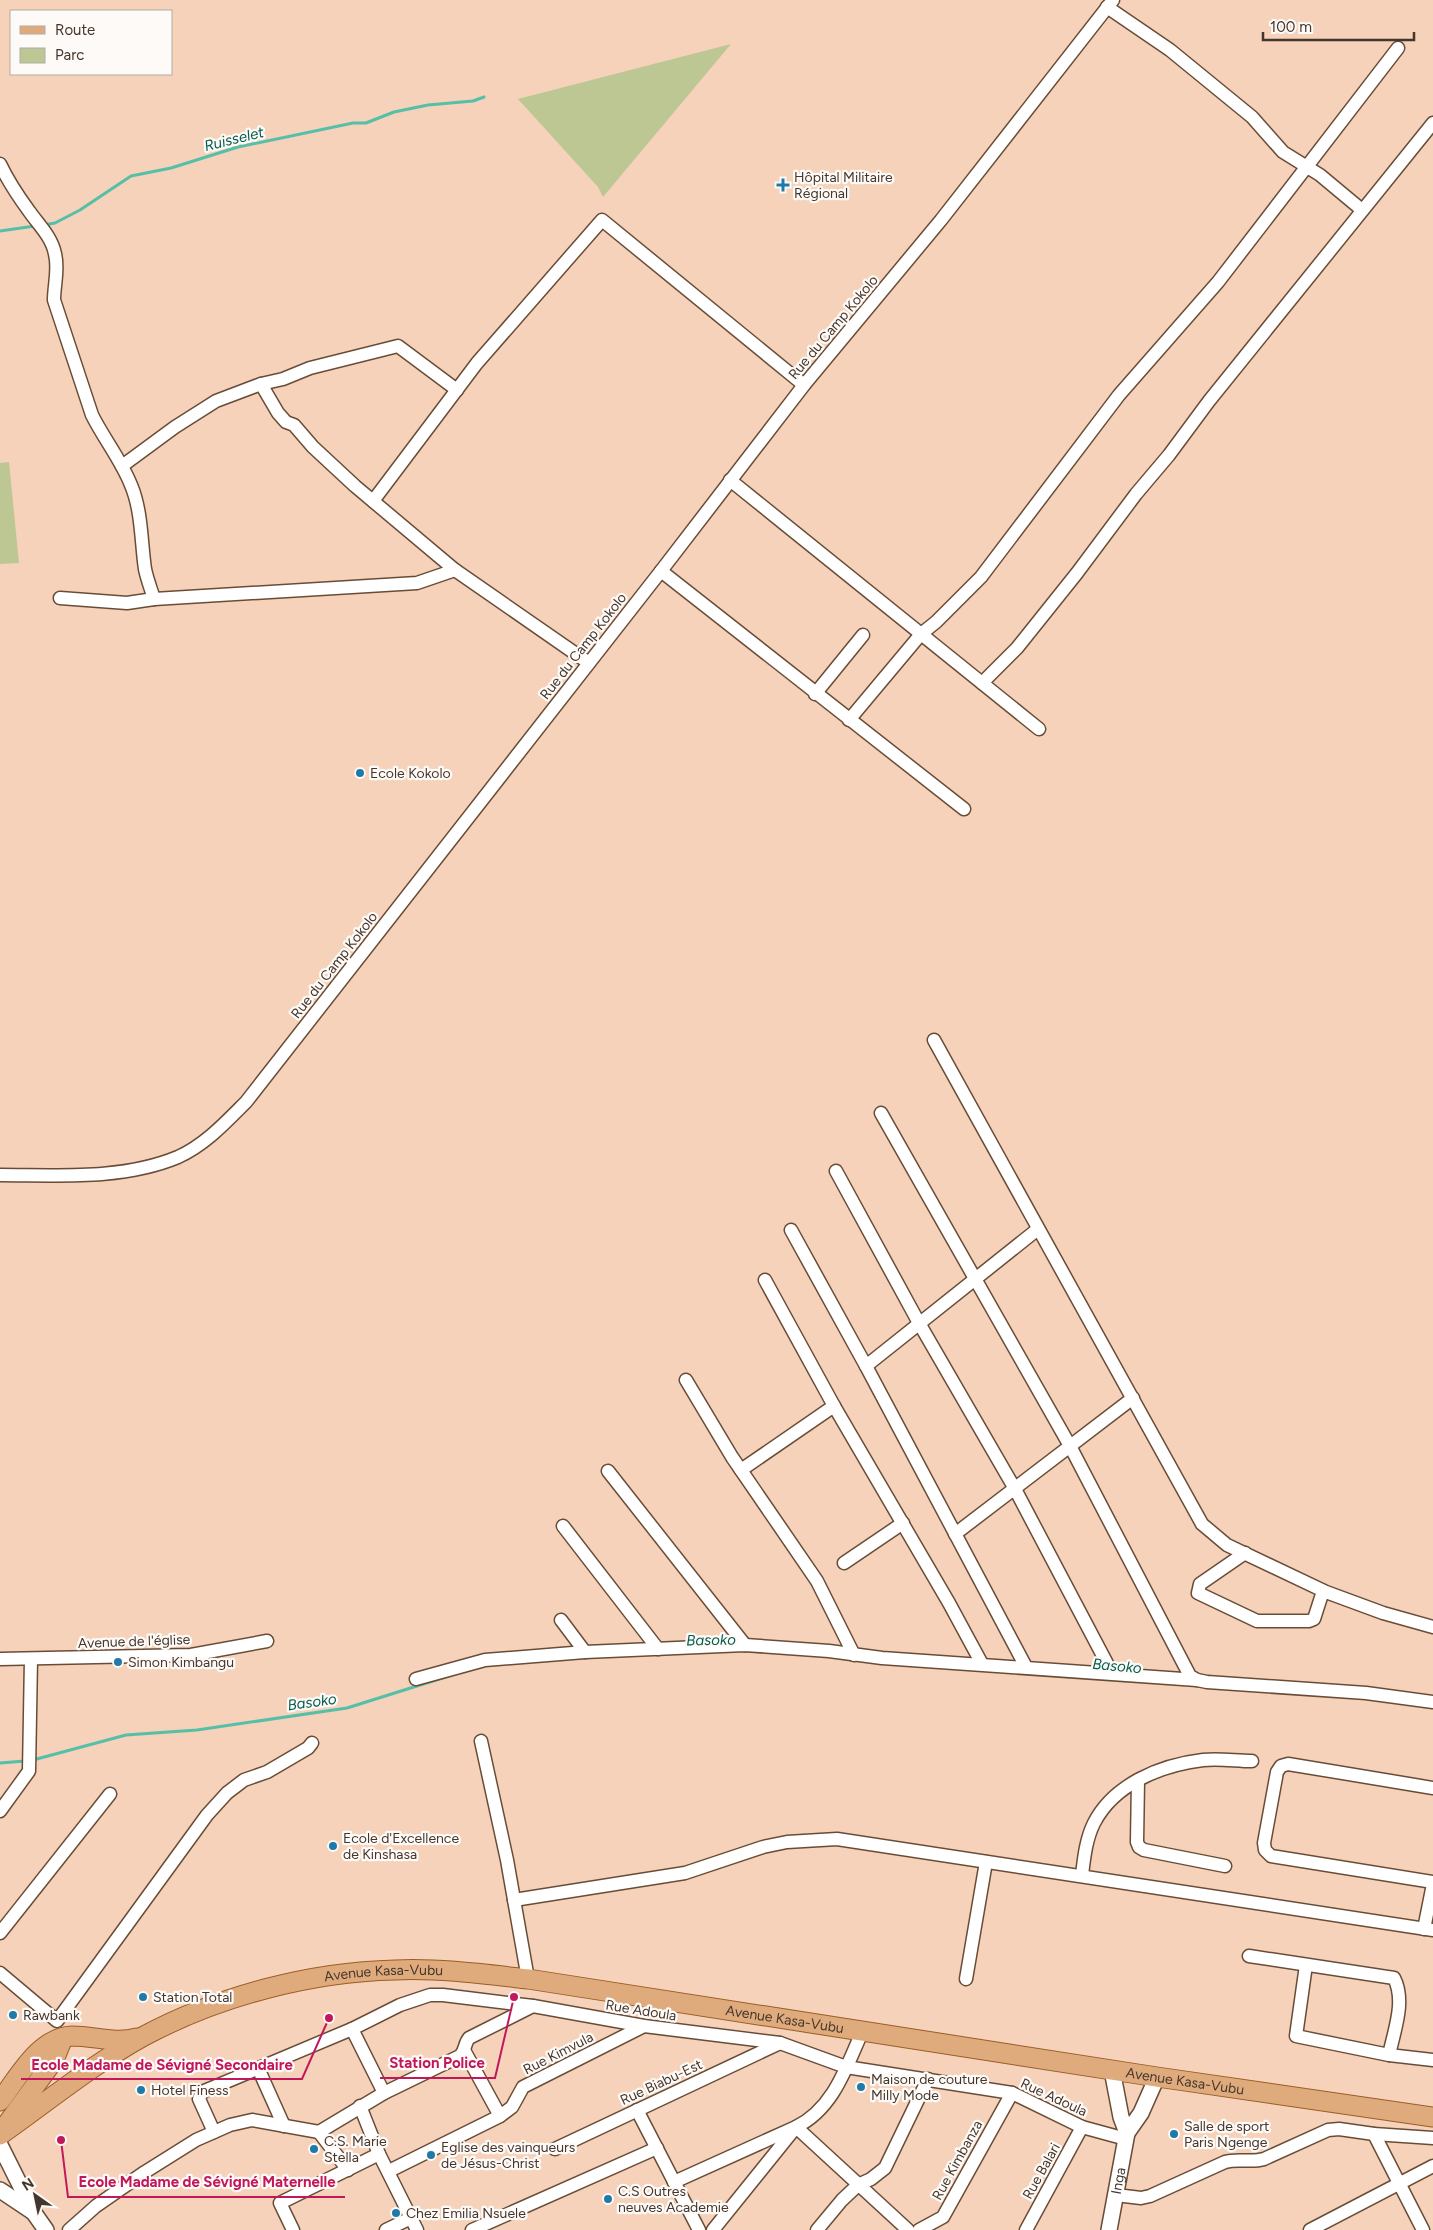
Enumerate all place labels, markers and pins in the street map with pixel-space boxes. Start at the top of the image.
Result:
place label: Hôpital Militaire Régional [794,169,893,202]
marker: Hôpital Militaire Régional [776,178,790,192]
place label: Ecole Kokolo [370,765,451,782]
marker: Ecole Kokolo [354,767,366,779]
place label: Simon Kimbangu [128,1654,234,1671]
marker: Simon Kimbangu [112,1656,124,1668]
place label: Ecole d'Excellence de Kinshasa [343,1830,459,1863]
marker: Ecole d'Excellence de Kinshasa [327,1840,339,1852]
place label: Station Total [153,1989,232,2006]
marker: Station Total [137,1991,149,2003]
place label: Rawbank [23,2007,80,2024]
marker: Rawbank [7,2009,19,2021]
callout: Station Police [380,2048,495,2078]
callout: Ecole Madame de Sévigné Secondaire [21,2049,302,2079]
place label: Maison de couture Milly Mode [871,2071,988,2104]
marker: Maison de couture Milly Mode [855,2081,867,2093]
place label: Hotel Finess [151,2082,228,2099]
marker: Hotel Finess [135,2084,147,2096]
place label: Salle de sport Paris Ngenge [1184,2118,1269,2151]
marker: Salle de sport Paris Ngenge [1168,2128,1180,2140]
place label: C.S. Marie Stella [324,2133,387,2166]
place label: Eglise des vainqueurs de Jésus-Christ [441,2139,575,2172]
marker: C.S. Marie Stella [308,2143,320,2155]
marker: Eglise des vainqueurs de Jésus-Christ [425,2149,437,2161]
callout: Ecole Madame de Sévigné Maternelle [68,2167,345,2197]
place label: C.S Outres neuves Academie [618,2183,729,2216]
marker: C.S Outres neuves Academie [602,2193,614,2205]
place label: Chez Emilia Nsuele [406,2205,526,2222]
marker: Chez Emilia Nsuele [390,2207,402,2219]

